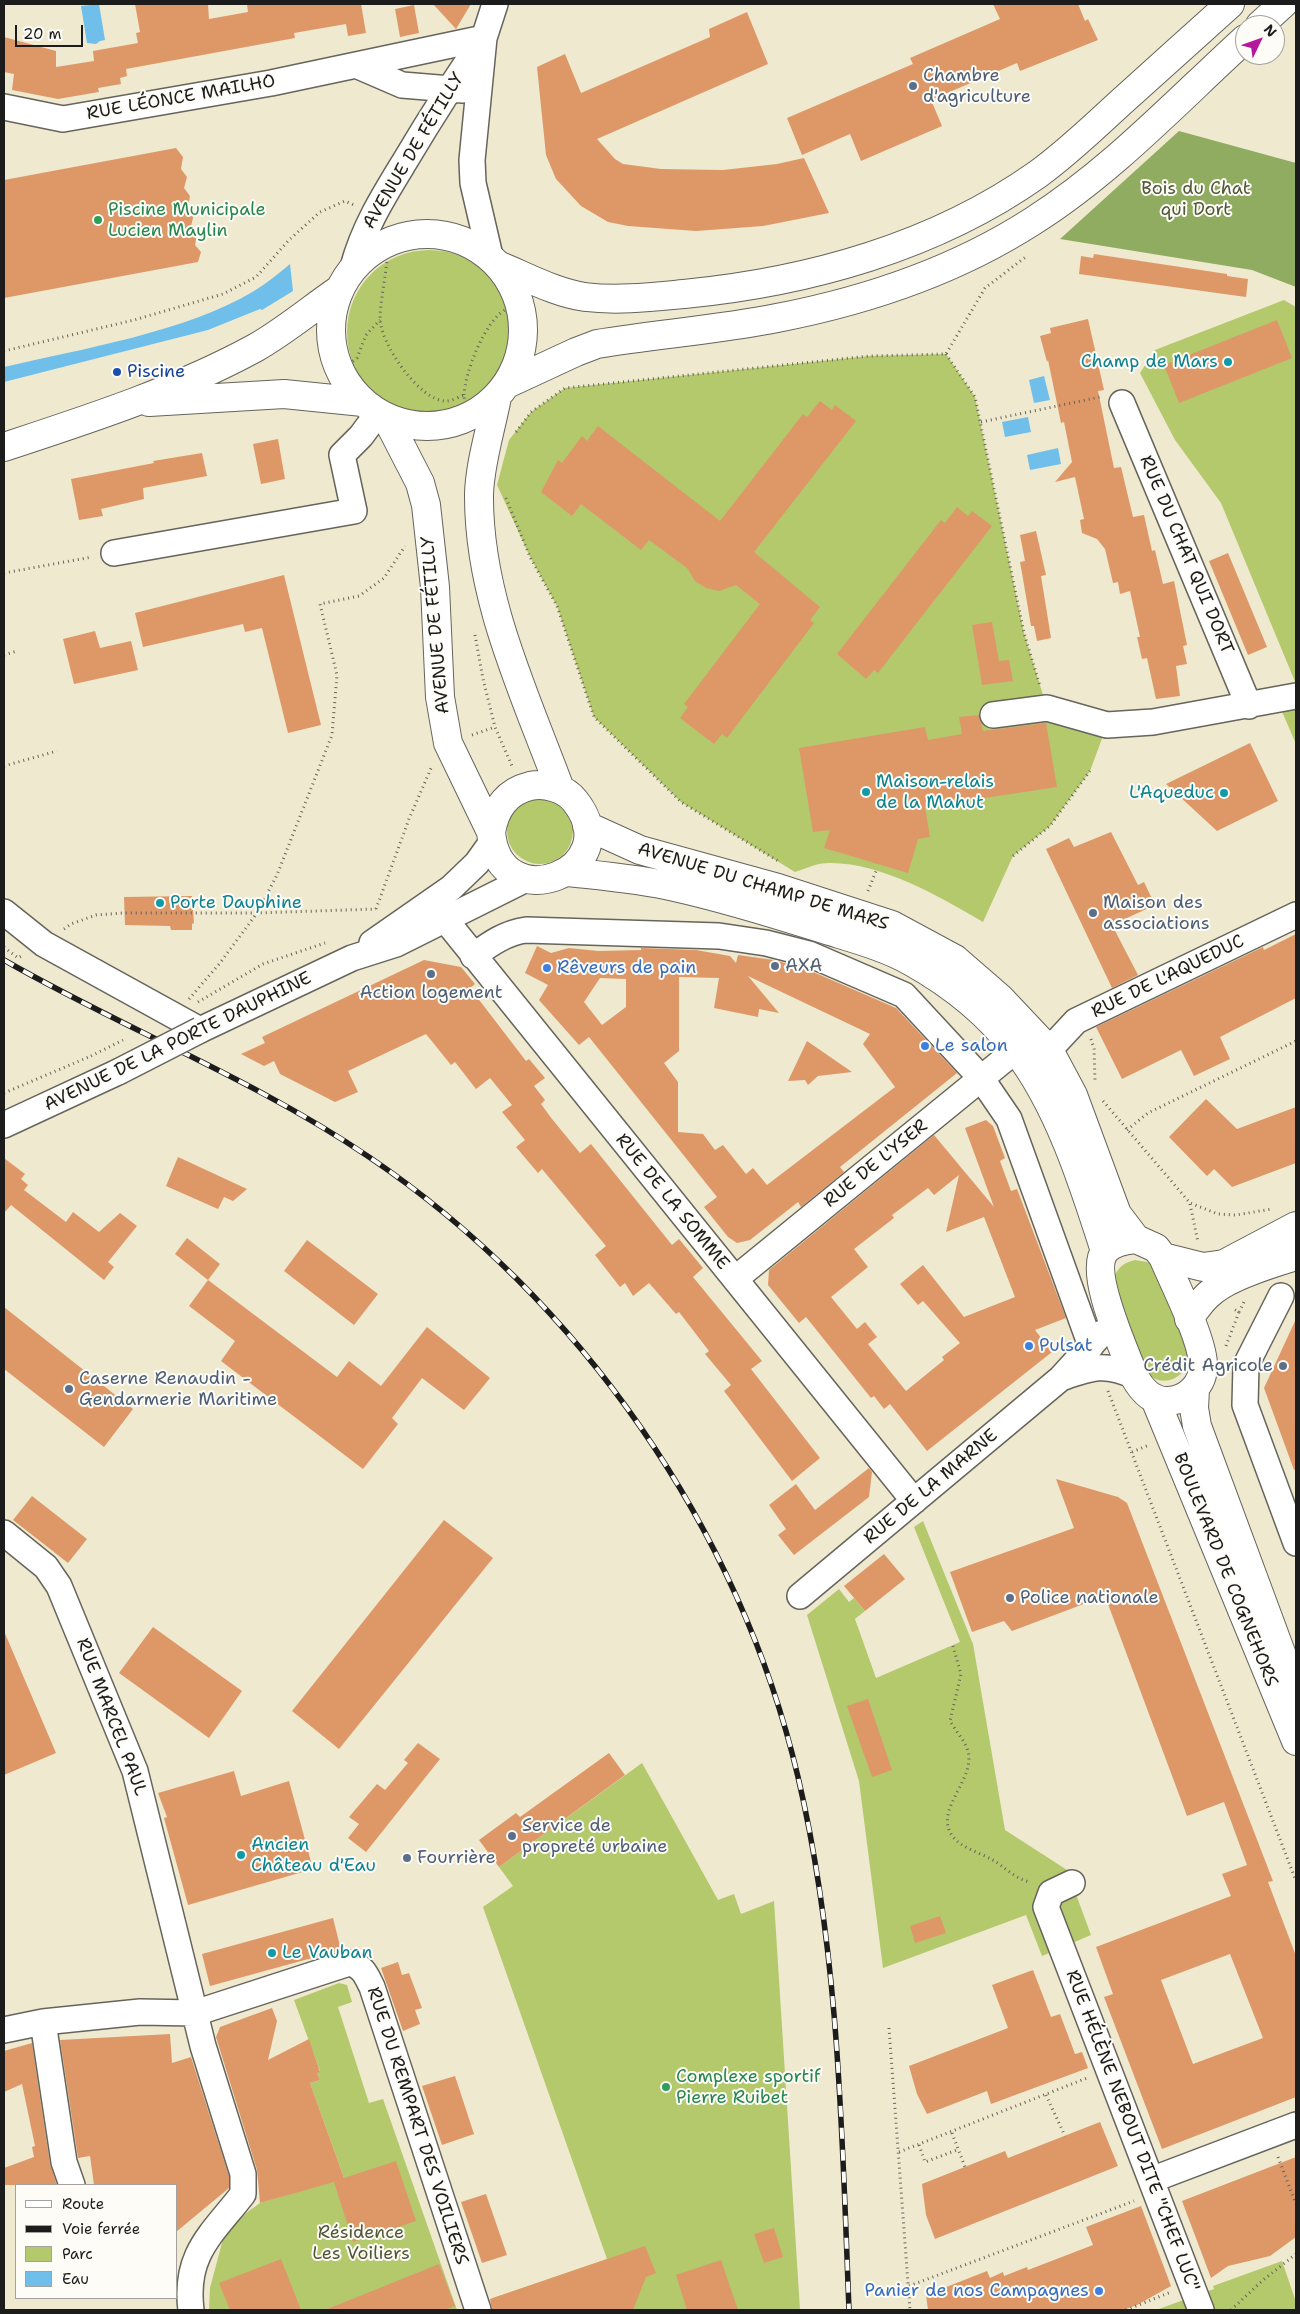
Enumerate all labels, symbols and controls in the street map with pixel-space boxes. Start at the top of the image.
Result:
scale bar [18,15,85,47]
north arrow [1235,15,1285,65]
text: N [1260,20,1281,41]
text: 20 m [23,24,62,44]
place label: Chambre d'agriculture [923,65,1031,108]
street label: AVENUE DE FÉTILLY [359,69,469,233]
street label: RUE LÉONCE MAILHO [85,71,277,125]
marker: Chambre d'agriculture [907,80,919,92]
park label: Bois du Chat qui Dort [1141,178,1251,220]
place label: Piscine Municipale Lucien Maylin [108,199,266,242]
marker: Piscine Municipale Lucien Maylin [92,214,104,226]
place label: Champ de Mars [1081,351,1218,373]
marker: Champ de Mars [1222,356,1234,368]
place label: Piscine [127,361,185,383]
marker: Piscine [111,366,123,378]
street label: RUE DU CHAT QUI DORT [1134,452,1238,658]
street label: AVENUE DE FÉTILLY [417,535,455,715]
place label: Maison-relais de la Mahut [876,771,994,814]
place label: L'Aqueduc [1129,782,1214,804]
marker: Maison-relais de la Mahut [860,786,872,798]
marker: L'Aqueduc [1218,787,1230,799]
street label: AVENUE DU CHAMP DE MARS [635,838,891,936]
place label: Porte Dauphine [170,892,302,914]
place label: Maison des associations [1103,892,1210,934]
marker: Porte Dauphine [154,897,166,909]
marker: Maison des associations [1087,907,1099,919]
street label: RUE DE L'AQUEDUC [1088,931,1248,1023]
place label: AXA [785,955,822,977]
place label: Rêveurs de pain [557,957,696,979]
marker: AXA [769,960,781,972]
marker: Rêveurs de pain [541,962,553,974]
street label: AVENUE DE LA PORTE DAUPHINE [41,968,315,1116]
marker: Action logement [425,968,437,980]
place label: Action logement [359,982,503,1004]
place label: Le salon [935,1035,1008,1057]
marker: Le salon [919,1040,931,1052]
street label: RUE DE L'YSER [820,1116,932,1212]
street label: RUE DE LA SOMME [611,1130,733,1274]
place label: Pulsat [1039,1335,1093,1357]
marker: Pulsat [1023,1340,1035,1352]
place label: Crédit Agricole [1143,1355,1273,1377]
marker: Crédit Agricole [1277,1360,1289,1372]
place label: Caserne Renaudin - Gendarmerie Maritime [79,1368,277,1410]
marker: Caserne Renaudin - Gendarmerie Maritime [63,1383,75,1395]
street label: RUE DE LA MARNE [860,1425,1002,1549]
street label: BOULEVARD DE COGNEHORS [1168,1450,1282,1690]
place label: Police nationale [1020,1587,1159,1609]
marker: Police nationale [1004,1592,1016,1604]
street label: RUE MARCEL PAUL [71,1635,151,1799]
place label: Service de propreté urbaine [522,1815,667,1858]
marker: Service de propreté urbaine [506,1830,518,1842]
place label: Ancien Château d'Eau [251,1834,376,1876]
place label: Fourrière [417,1847,496,1869]
marker: Ancien Château d'Eau [235,1849,247,1861]
marker: Fourrière [401,1852,413,1864]
place label: Le Vauban [282,1942,372,1964]
marker: Le Vauban [266,1947,278,1959]
street label: RUE HÉLÈNE NEBOUT DITE "CHEF LUC" [1060,1967,1204,2295]
street label: RUE DU REMPART DES VOILIERS [362,1984,472,2268]
place label: Complexe sportif Pierre Ruibet [676,2066,820,2108]
marker: Complexe sportif Pierre Ruibet [660,2081,672,2093]
legend [15,2184,178,2299]
text: Route [62,2194,104,2214]
text: Voie ferrée [62,2219,140,2239]
park label: Résidence Les Voiliers [312,2222,410,2264]
text: Parc [62,2244,93,2264]
text: Eau [62,2269,89,2289]
place label: Panier de nos Campagnes [864,2280,1089,2302]
marker: Panier de nos Campagnes [1093,2285,1105,2297]

